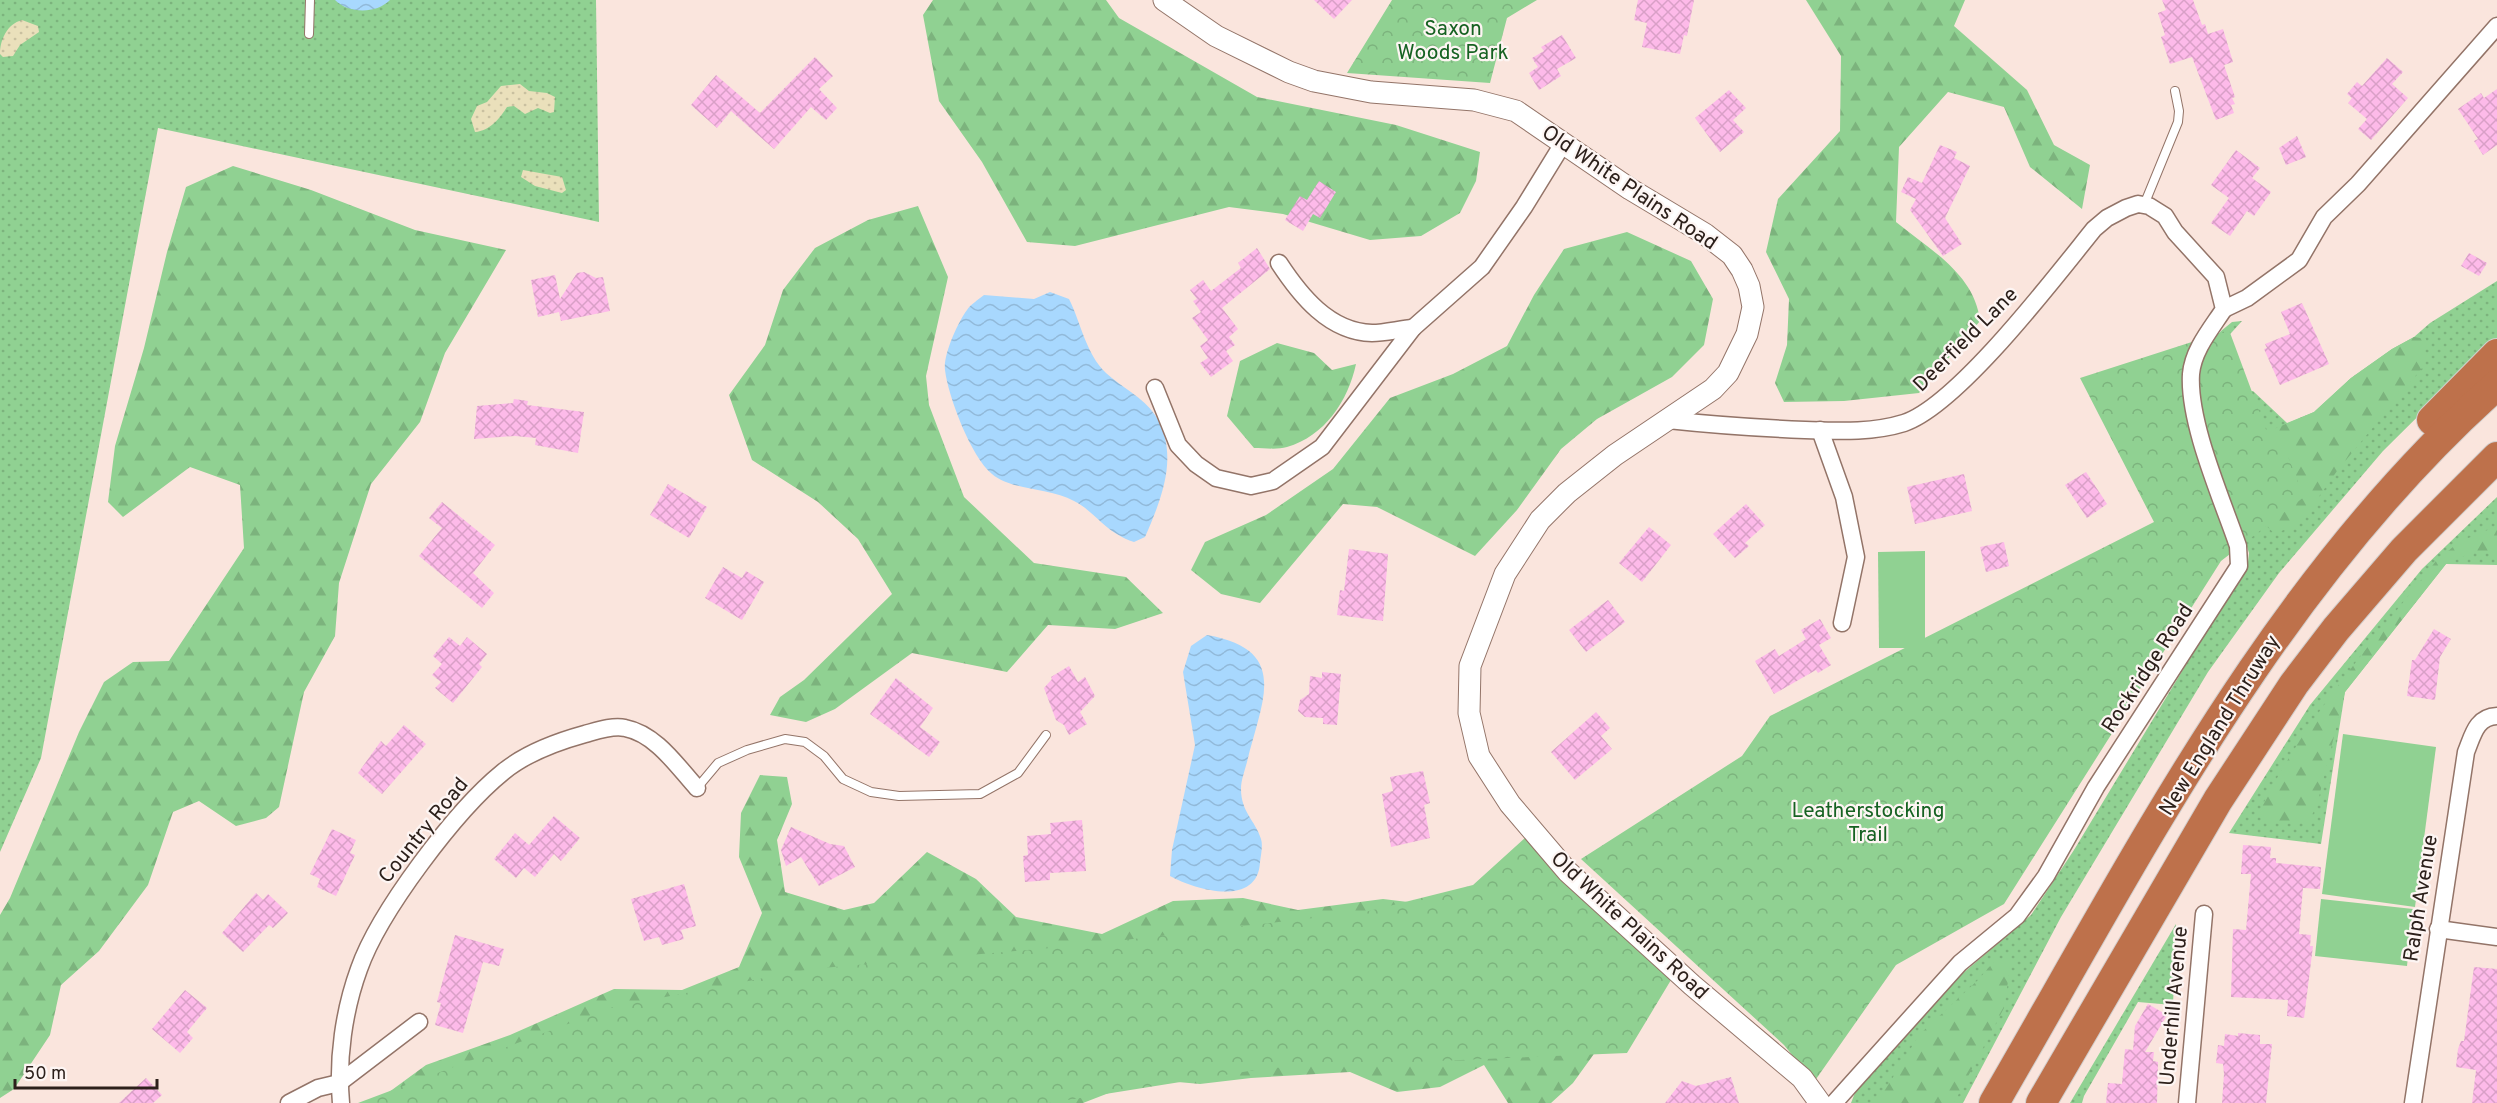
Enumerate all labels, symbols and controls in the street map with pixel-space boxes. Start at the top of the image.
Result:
park label: Saxon Woods Park [1397,16,1509,67]
street label: Old White Plains Road [1536,119,1722,257]
street label: Deerfield Lane [1908,282,2024,398]
street label: Rockridge Road [2096,599,2200,739]
street label: New England Thruway [2154,630,2287,821]
street label: Country Road [373,772,475,890]
park label: Leatherstocking Trail [1791,798,1945,849]
street label: Ralph Avenue [2398,833,2445,964]
street label: Old White Plains Road [1544,846,1714,1006]
street label: Underhill Avenue [2154,925,2195,1087]
scale bar [15,1052,158,1090]
text: 50 m [24,1063,66,1086]

